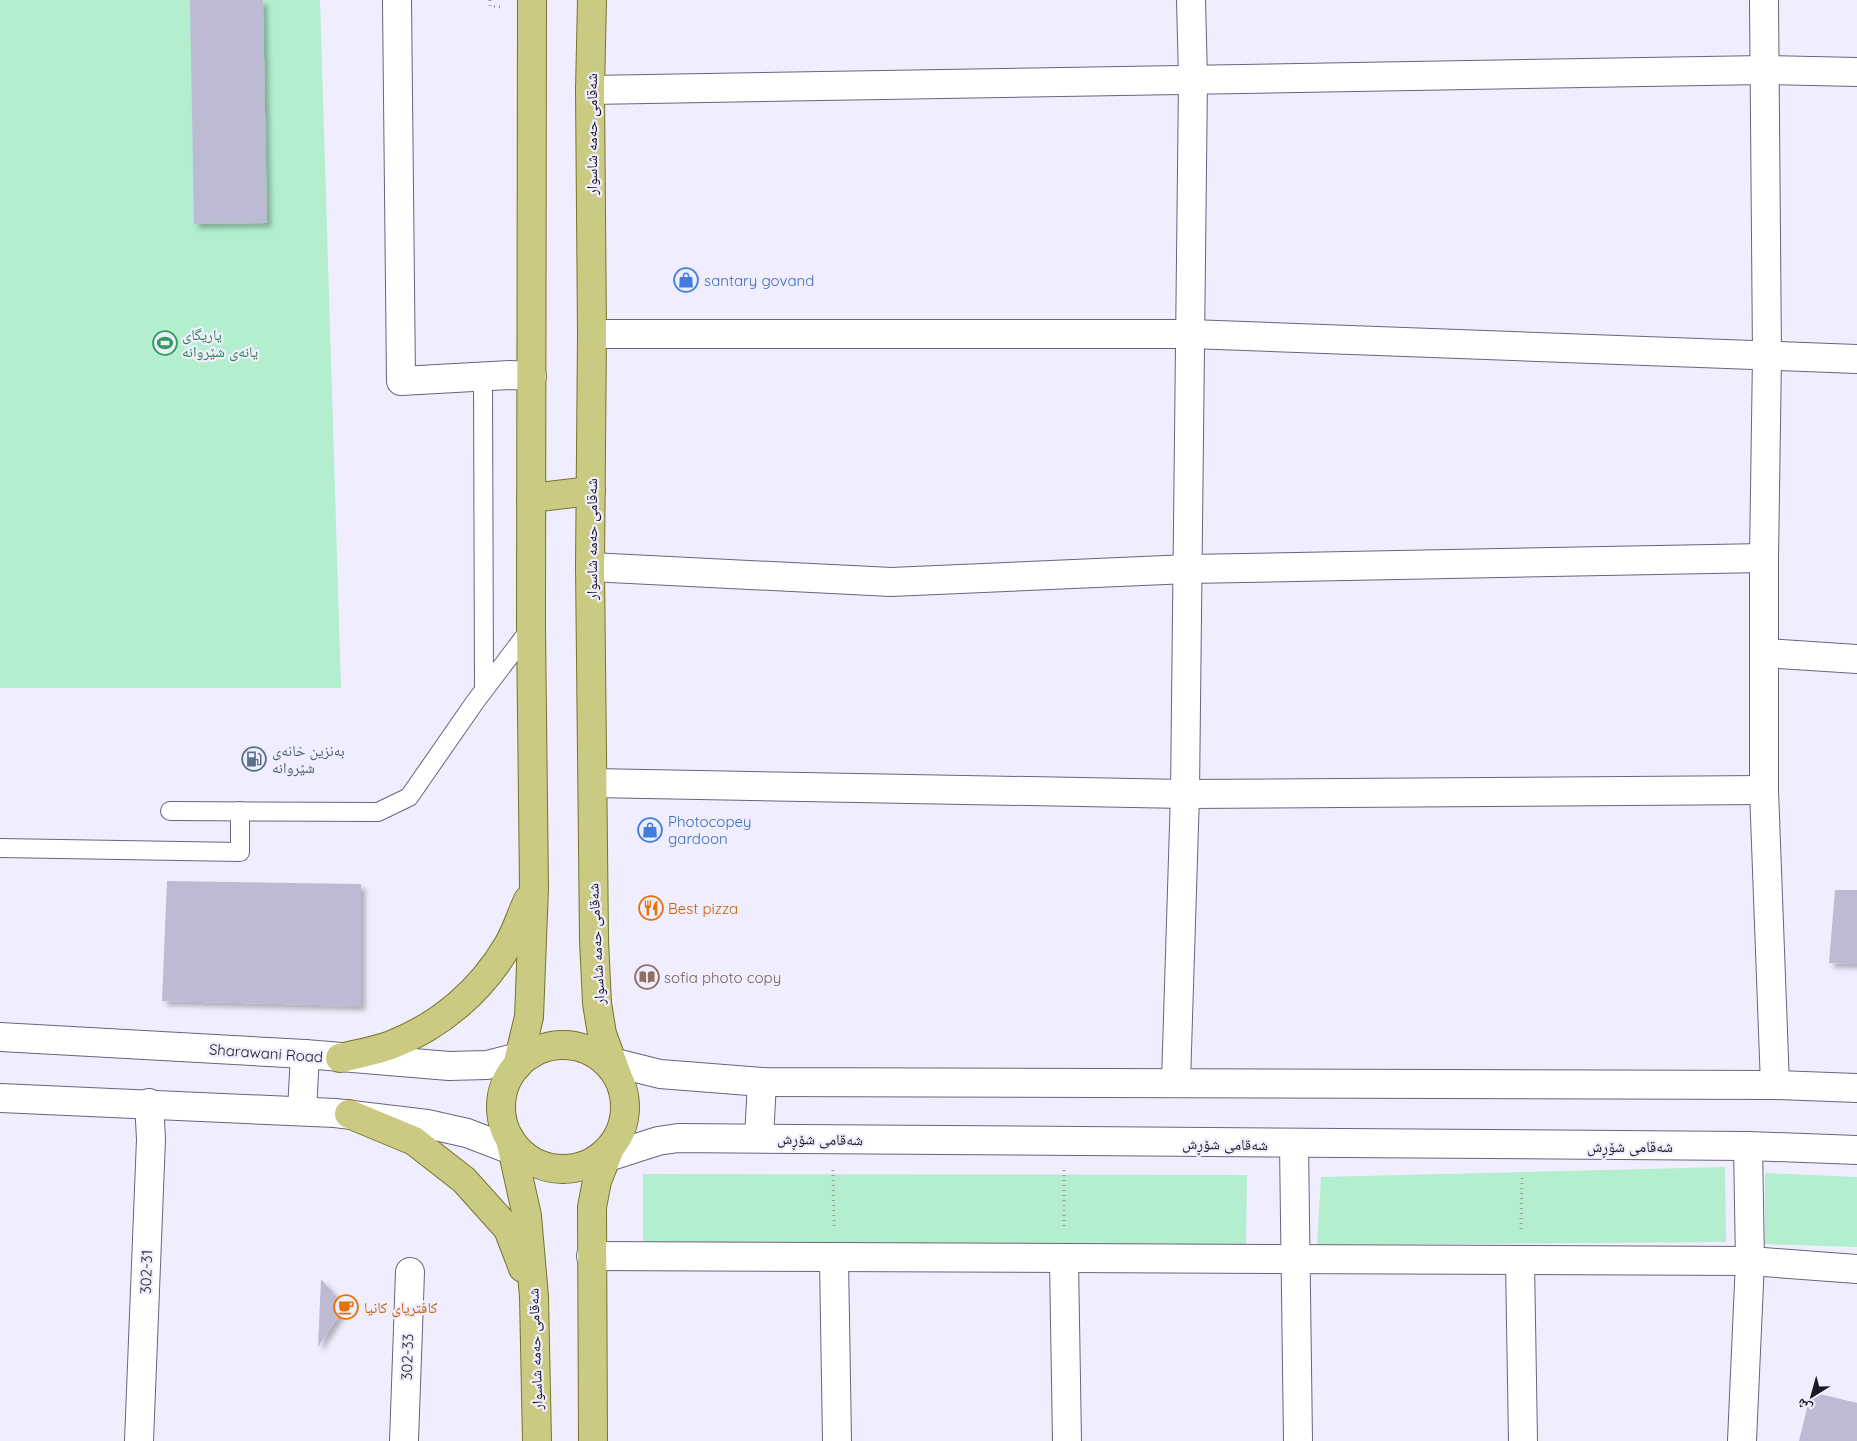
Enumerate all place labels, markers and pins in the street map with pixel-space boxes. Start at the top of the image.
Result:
shop icon: santary govand [673,267,699,293]
place label: santary govand [704,271,814,290]
place label: یاریگای یانەی شێروانە [182,325,258,362]
sports icon: یاریگای یانەی شێروانە [152,330,178,356]
place label: بەنزین خانەی شێروانە [272,741,345,777]
fuel station icon: بەنزین خانەی شێروانە [241,746,267,772]
place label: Photocopey gardoon [668,812,751,848]
shop icon: Photocopey gardoon [637,817,663,843]
restaurant icon: Best pizza [638,895,664,921]
place label: Best pizza [668,899,738,918]
library icon: sofia photo copy [634,964,660,990]
place label: sofia photo copy [664,968,781,987]
cafe icon: کافتریای کانیا [333,1294,359,1320]
place label: کافتریای کانیا [364,1298,437,1318]

